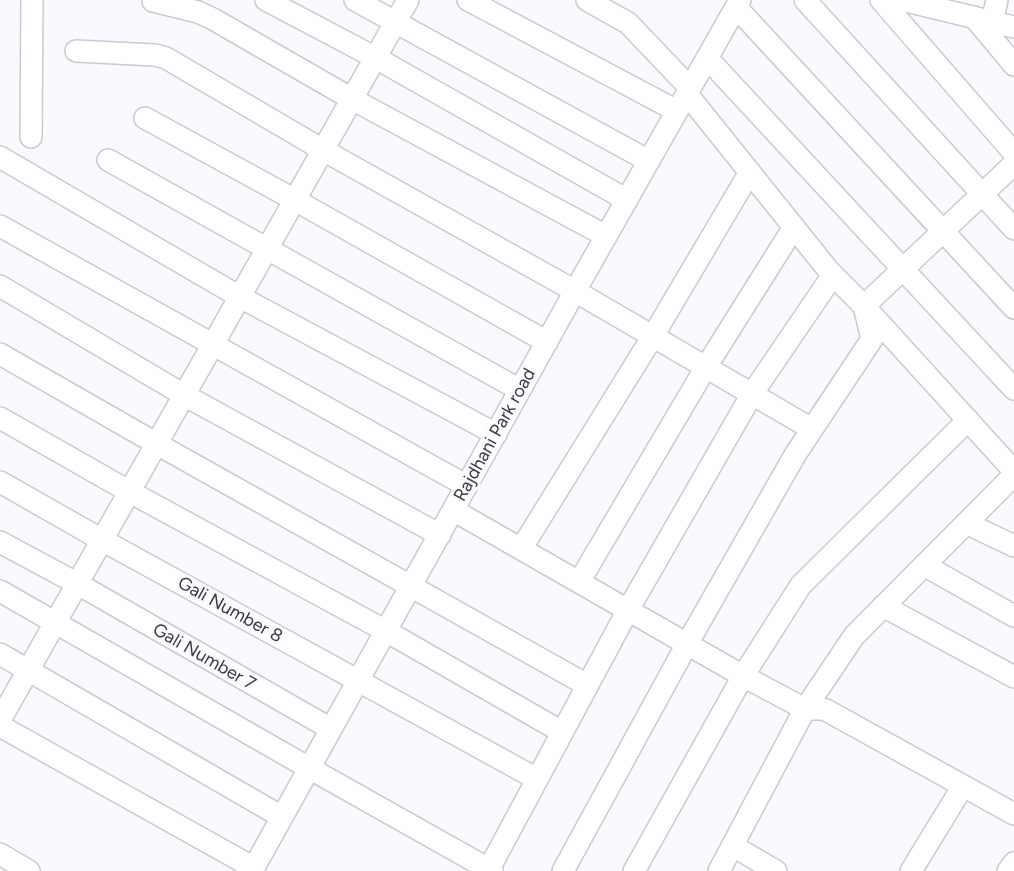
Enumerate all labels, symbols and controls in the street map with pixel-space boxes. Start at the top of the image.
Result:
street label: Rajdhani Park road [450,365,540,505]
street label: Gali Number 8 [174,572,286,648]
street label: Gali Number 7 [149,619,259,695]

